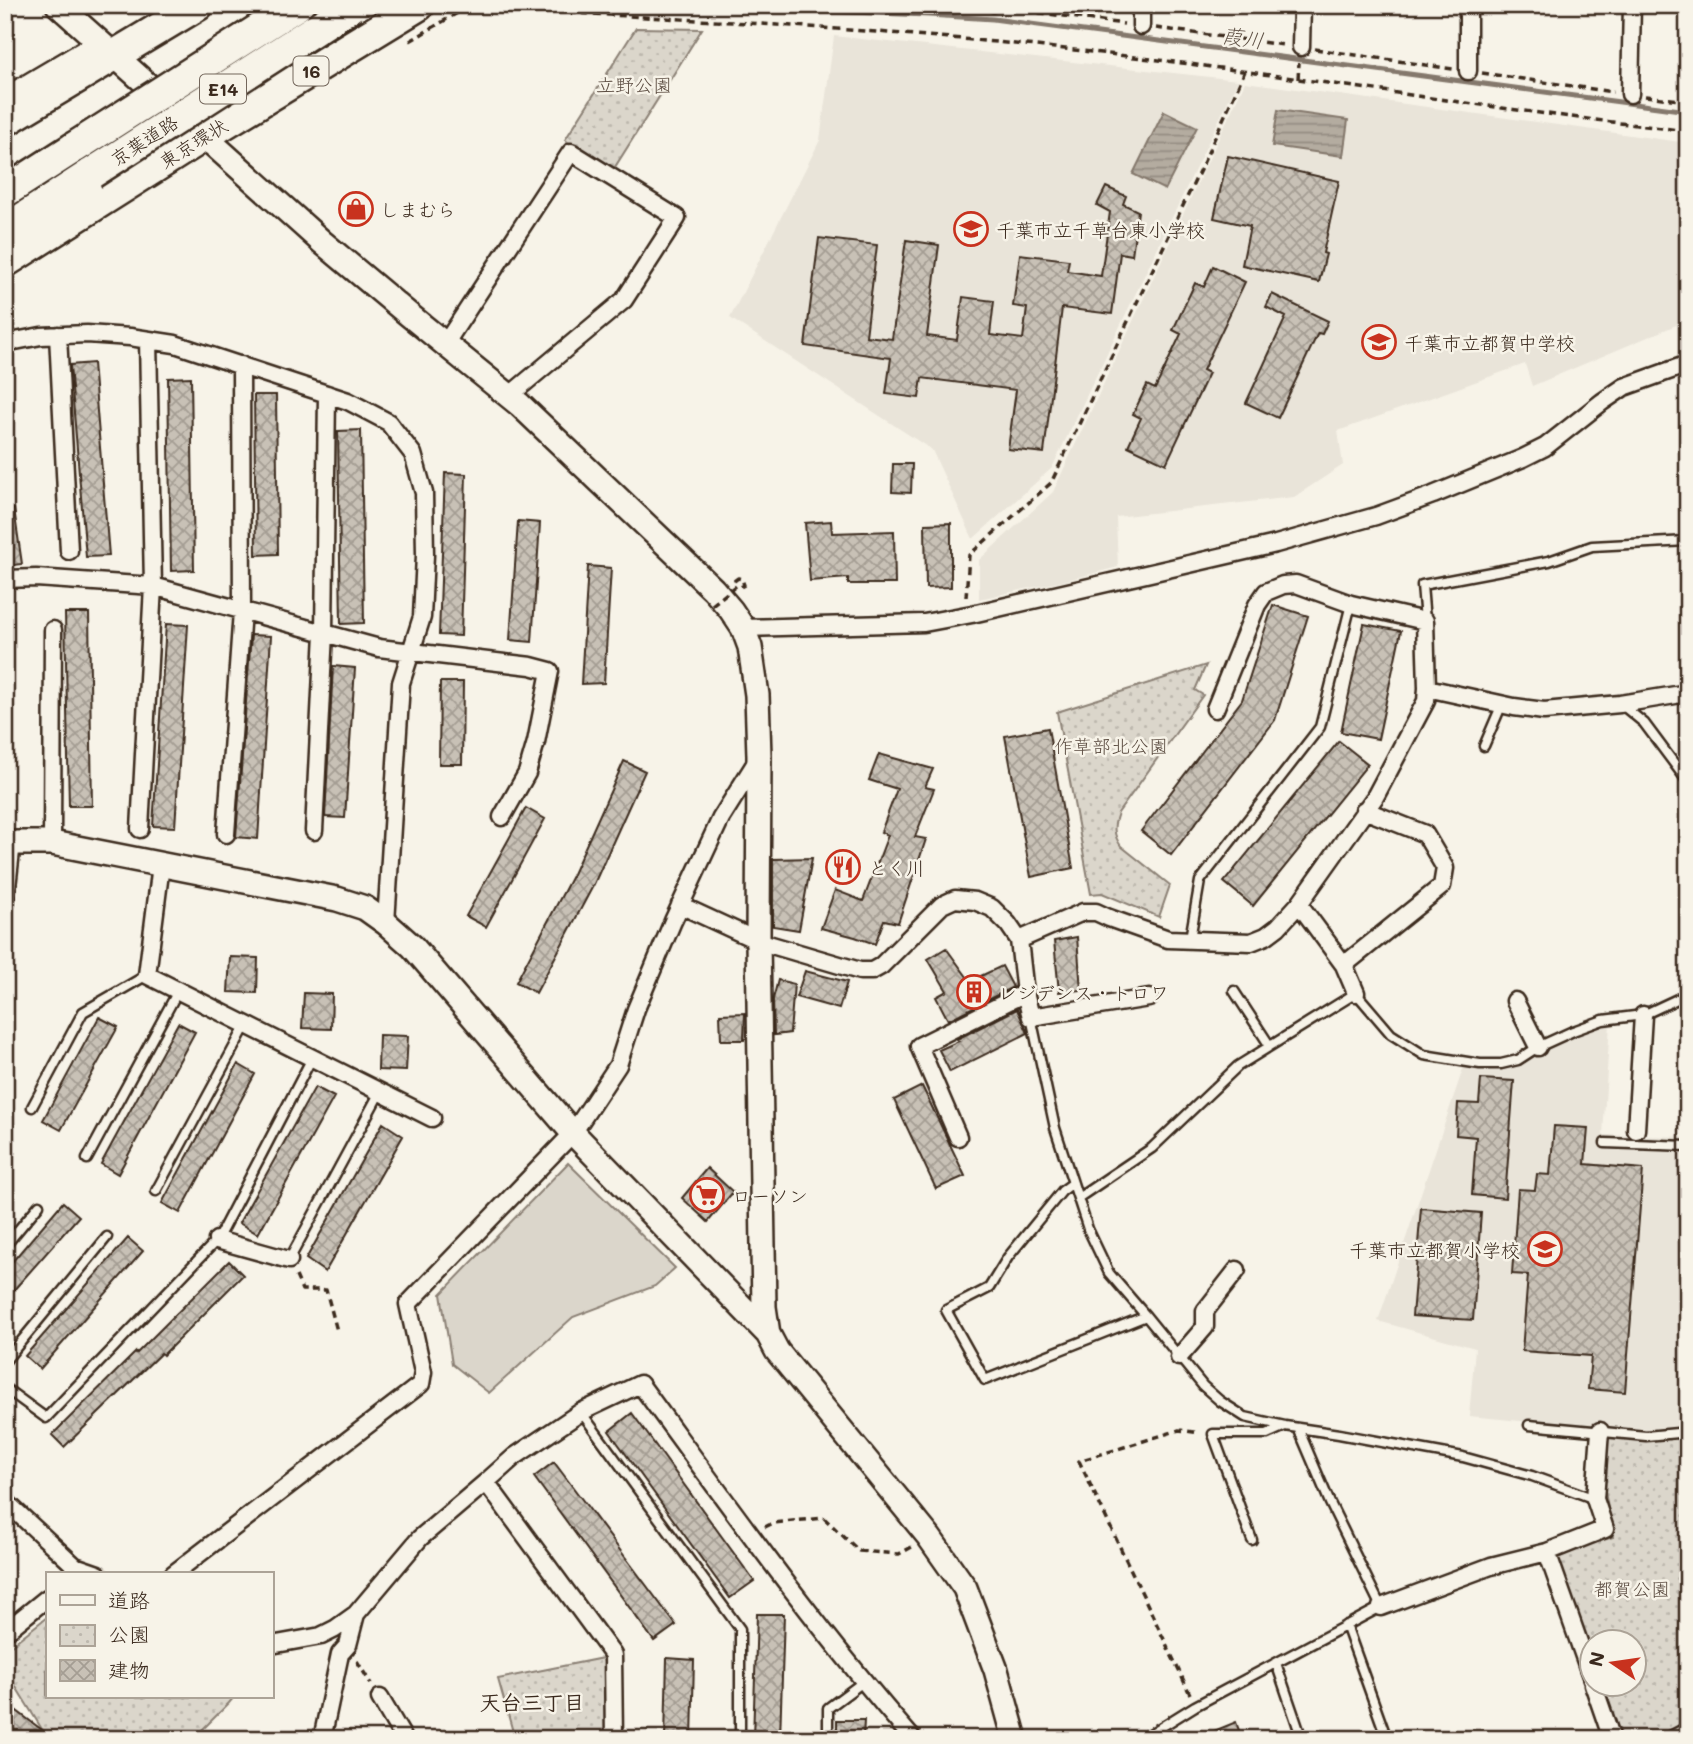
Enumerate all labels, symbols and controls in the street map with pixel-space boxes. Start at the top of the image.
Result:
water label: 葭川 [1220,21,1266,53]
road number: 16 [294,56,328,86]
park label: 立野公園 [596,72,672,97]
road number: E14 [200,74,246,104]
street label: 京葉道路 [105,109,183,171]
street label: 東京環状 [154,112,232,174]
shop icon: しまむら [337,190,375,228]
place label: しまむら [380,197,456,222]
school or university icon: 千葉市立千草台東小学校 [952,210,990,248]
place label: 千葉市立千草台東小学校 [996,217,1205,242]
school or university icon: 千葉市立都賀中学校 [1360,323,1398,361]
place label: 千葉市立都賀中学校 [1404,330,1575,355]
park label: 作草部北公園 [1054,733,1168,758]
restaurant icon: とく川 [824,848,862,886]
place label: とく川 [868,855,925,880]
building icon: レジデンス・トロワ [955,973,993,1011]
place label: レジデンス・トロワ [998,980,1169,1005]
supermarket icon: ローソン [688,1176,726,1214]
place label: ローソン [732,1183,808,1208]
school or university icon: 千葉市立都賀小学校 [1526,1230,1564,1268]
place label: 千葉市立都賀小学校 [1349,1237,1520,1262]
legend [46,1572,273,1698]
park label: 都賀公園 [1594,1576,1670,1601]
text: 道路 [108,1586,150,1613]
text: 公園 [108,1620,150,1647]
north arrow [1578,1628,1648,1698]
text: N [1582,1649,1610,1669]
text: 建物 [108,1656,150,1683]
district label: 天台三丁目 [480,1688,585,1715]

